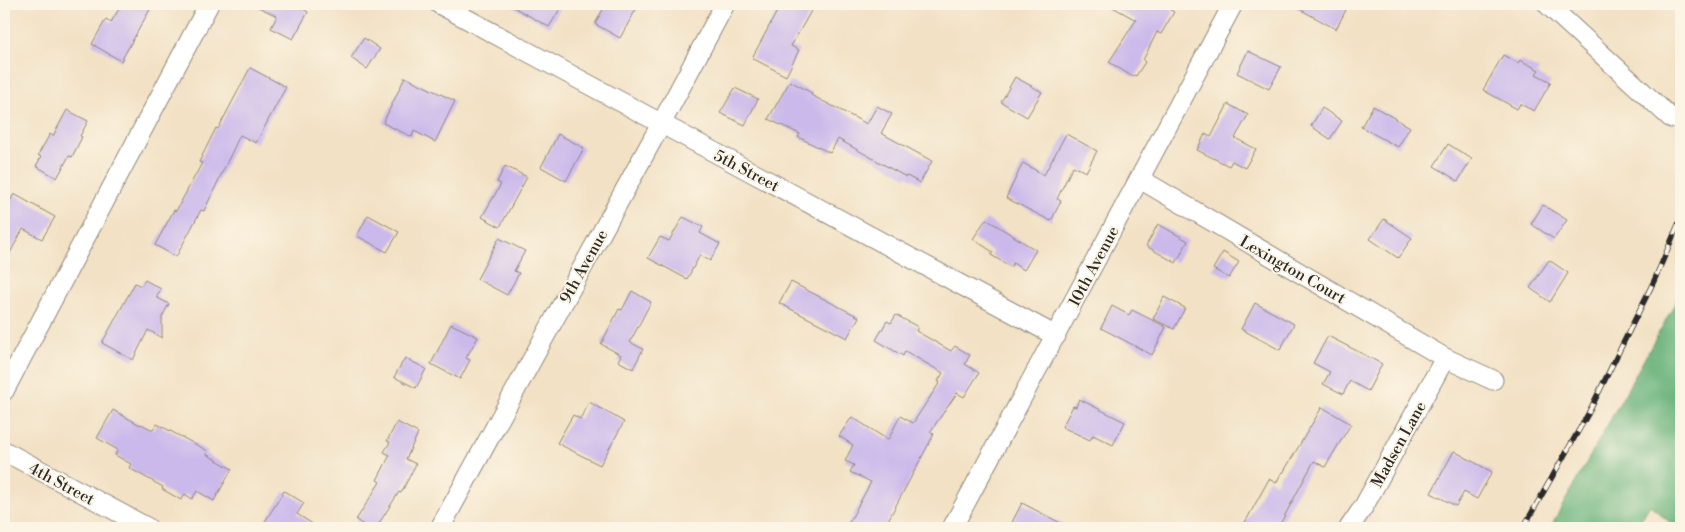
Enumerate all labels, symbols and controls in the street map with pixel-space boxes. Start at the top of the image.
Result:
street label: 5th Street [711,145,783,197]
street label: 10th Avenue [1064,223,1123,310]
street label: 9th Avenue [555,226,612,307]
street label: Lexington Court [1236,231,1349,309]
street label: Madsen Lane [1367,398,1431,491]
street label: 4th Street [25,458,98,510]

